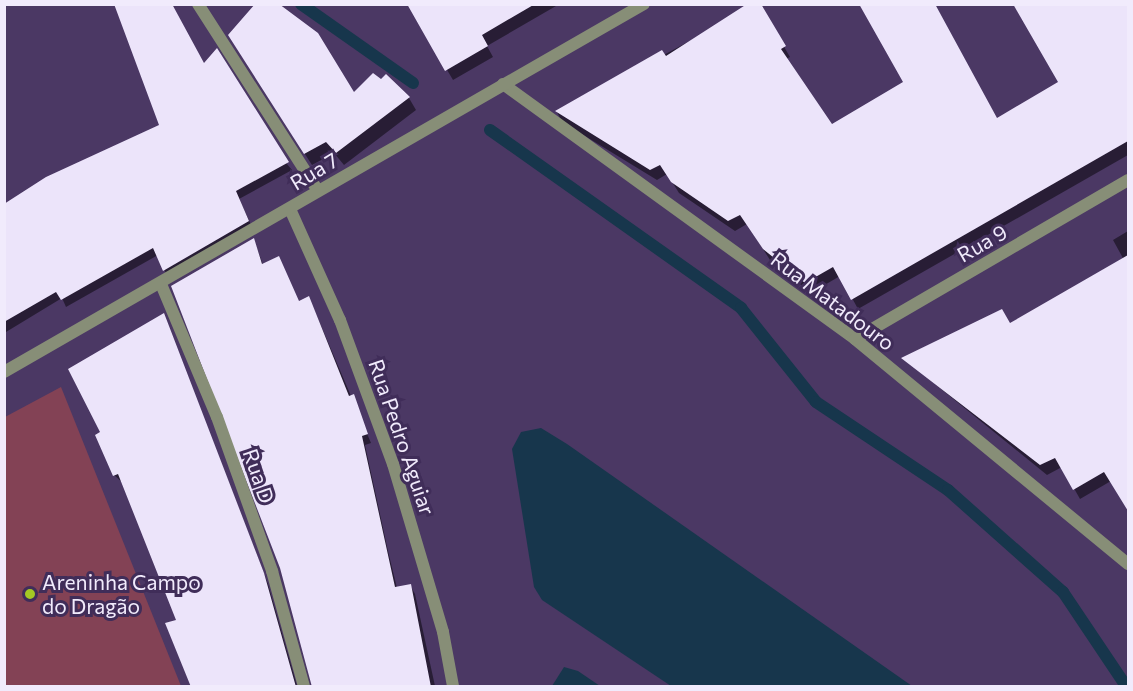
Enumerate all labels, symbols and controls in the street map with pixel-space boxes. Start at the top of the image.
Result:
street label: Rua 7 [285,147,343,195]
street label: Rua 9 [953,219,1011,267]
street label: Rua Matadouro [766,246,900,356]
street label: Rua Pedro Aguiar [364,356,440,518]
street label: Rua D [238,445,280,507]
place label: Areninha Campo do Dragão [42,569,201,619]
marker: Areninha Campo do Dragão [23,587,37,601]

